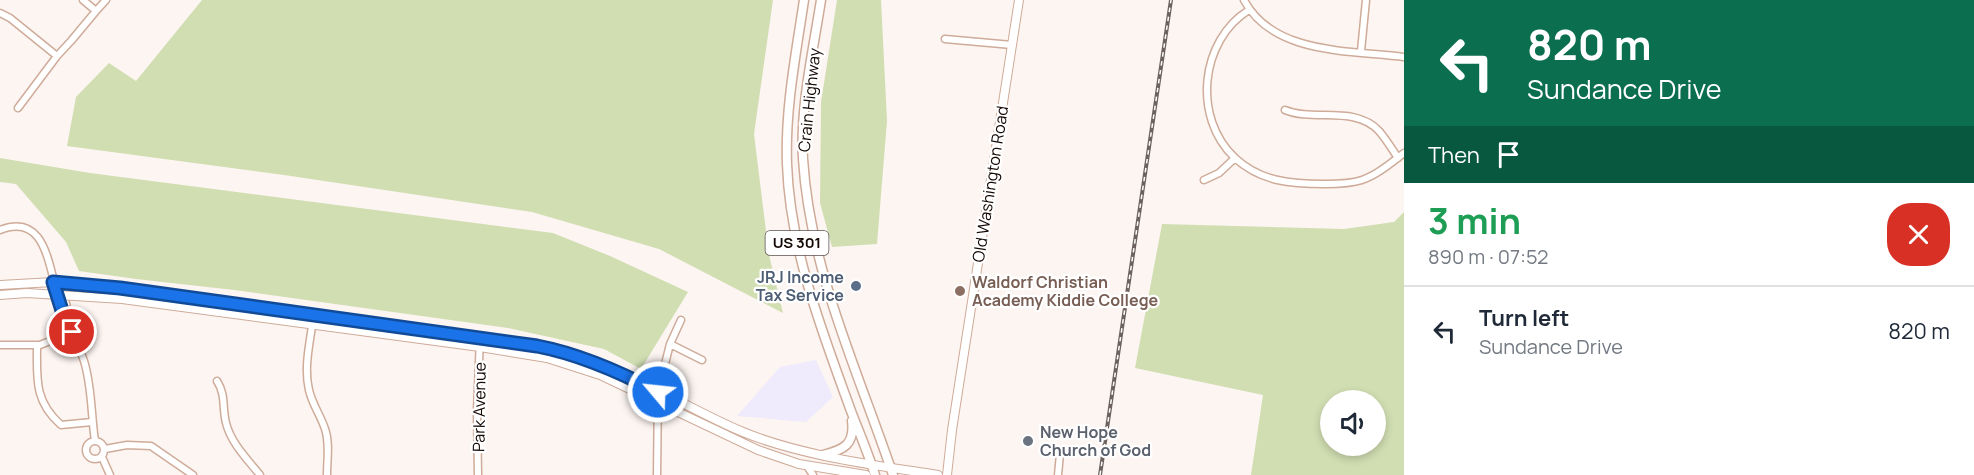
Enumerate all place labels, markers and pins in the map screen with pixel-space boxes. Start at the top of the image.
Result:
place label: JRJ Income Tax Service [756,266,844,306]
place label: Waldorf Christian Academy Kiddie College [972,271,1159,311]
marker: JRJ Income Tax Service [849,279,863,293]
marker: Waldorf Christian Academy Kiddie College [953,284,967,298]
pin [46,306,97,357]
place label: New Hope Church of God [1040,421,1151,461]
marker: New Hope Church of God [1021,434,1035,448]

